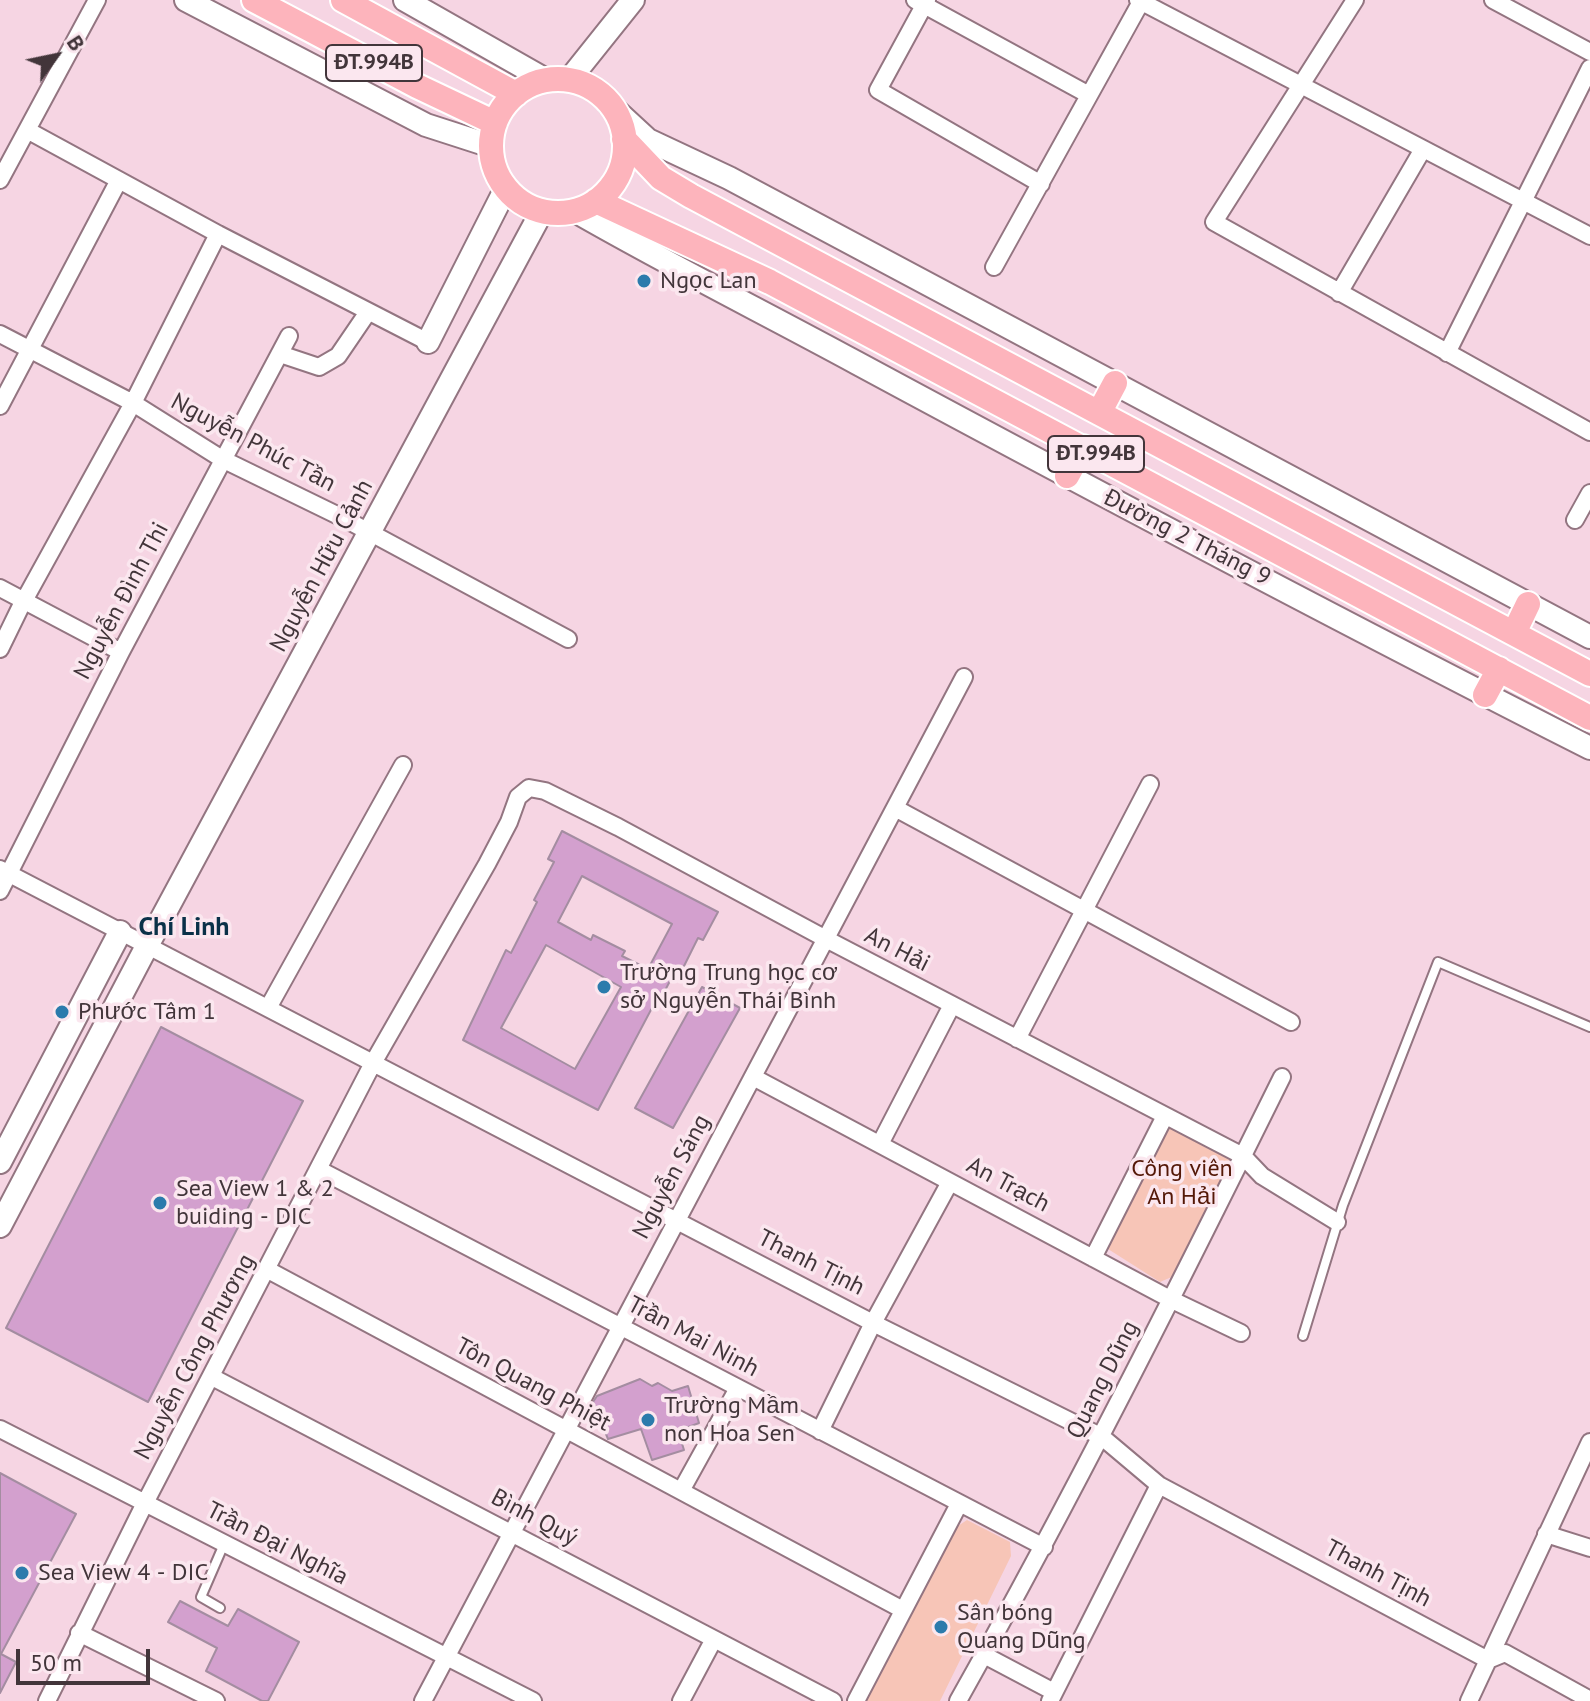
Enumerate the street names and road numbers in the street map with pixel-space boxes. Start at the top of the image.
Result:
road number: ĐT.994B [326,45,422,81]
street label: Nguyễn Phúc Tần [166,387,340,499]
road number: ĐT.994B [1048,436,1144,472]
street label: Nguyễn Hữu Cảnh [264,475,380,657]
street label: Đường 2 Tháng 9 [1099,484,1275,592]
street label: Nguyễn Đình Thi [68,518,176,684]
street label: An Hải [860,921,934,979]
street label: Nguyễn Sáng [627,1110,717,1244]
street label: An Trạch [962,1151,1054,1219]
street label: Thanh Tịnh [753,1224,869,1302]
street label: Nguyễn Công Phương [129,1249,261,1465]
street label: Trần Mai Ninh [622,1290,764,1384]
street label: Quang Dũng [1061,1316,1145,1444]
street label: Tôn Quang Phiệt [451,1332,615,1438]
street label: Bình Quý [486,1483,582,1553]
street label: Trần Đại Nghĩa [202,1496,352,1592]
street label: Thanh Tịnh [1320,1534,1436,1614]

